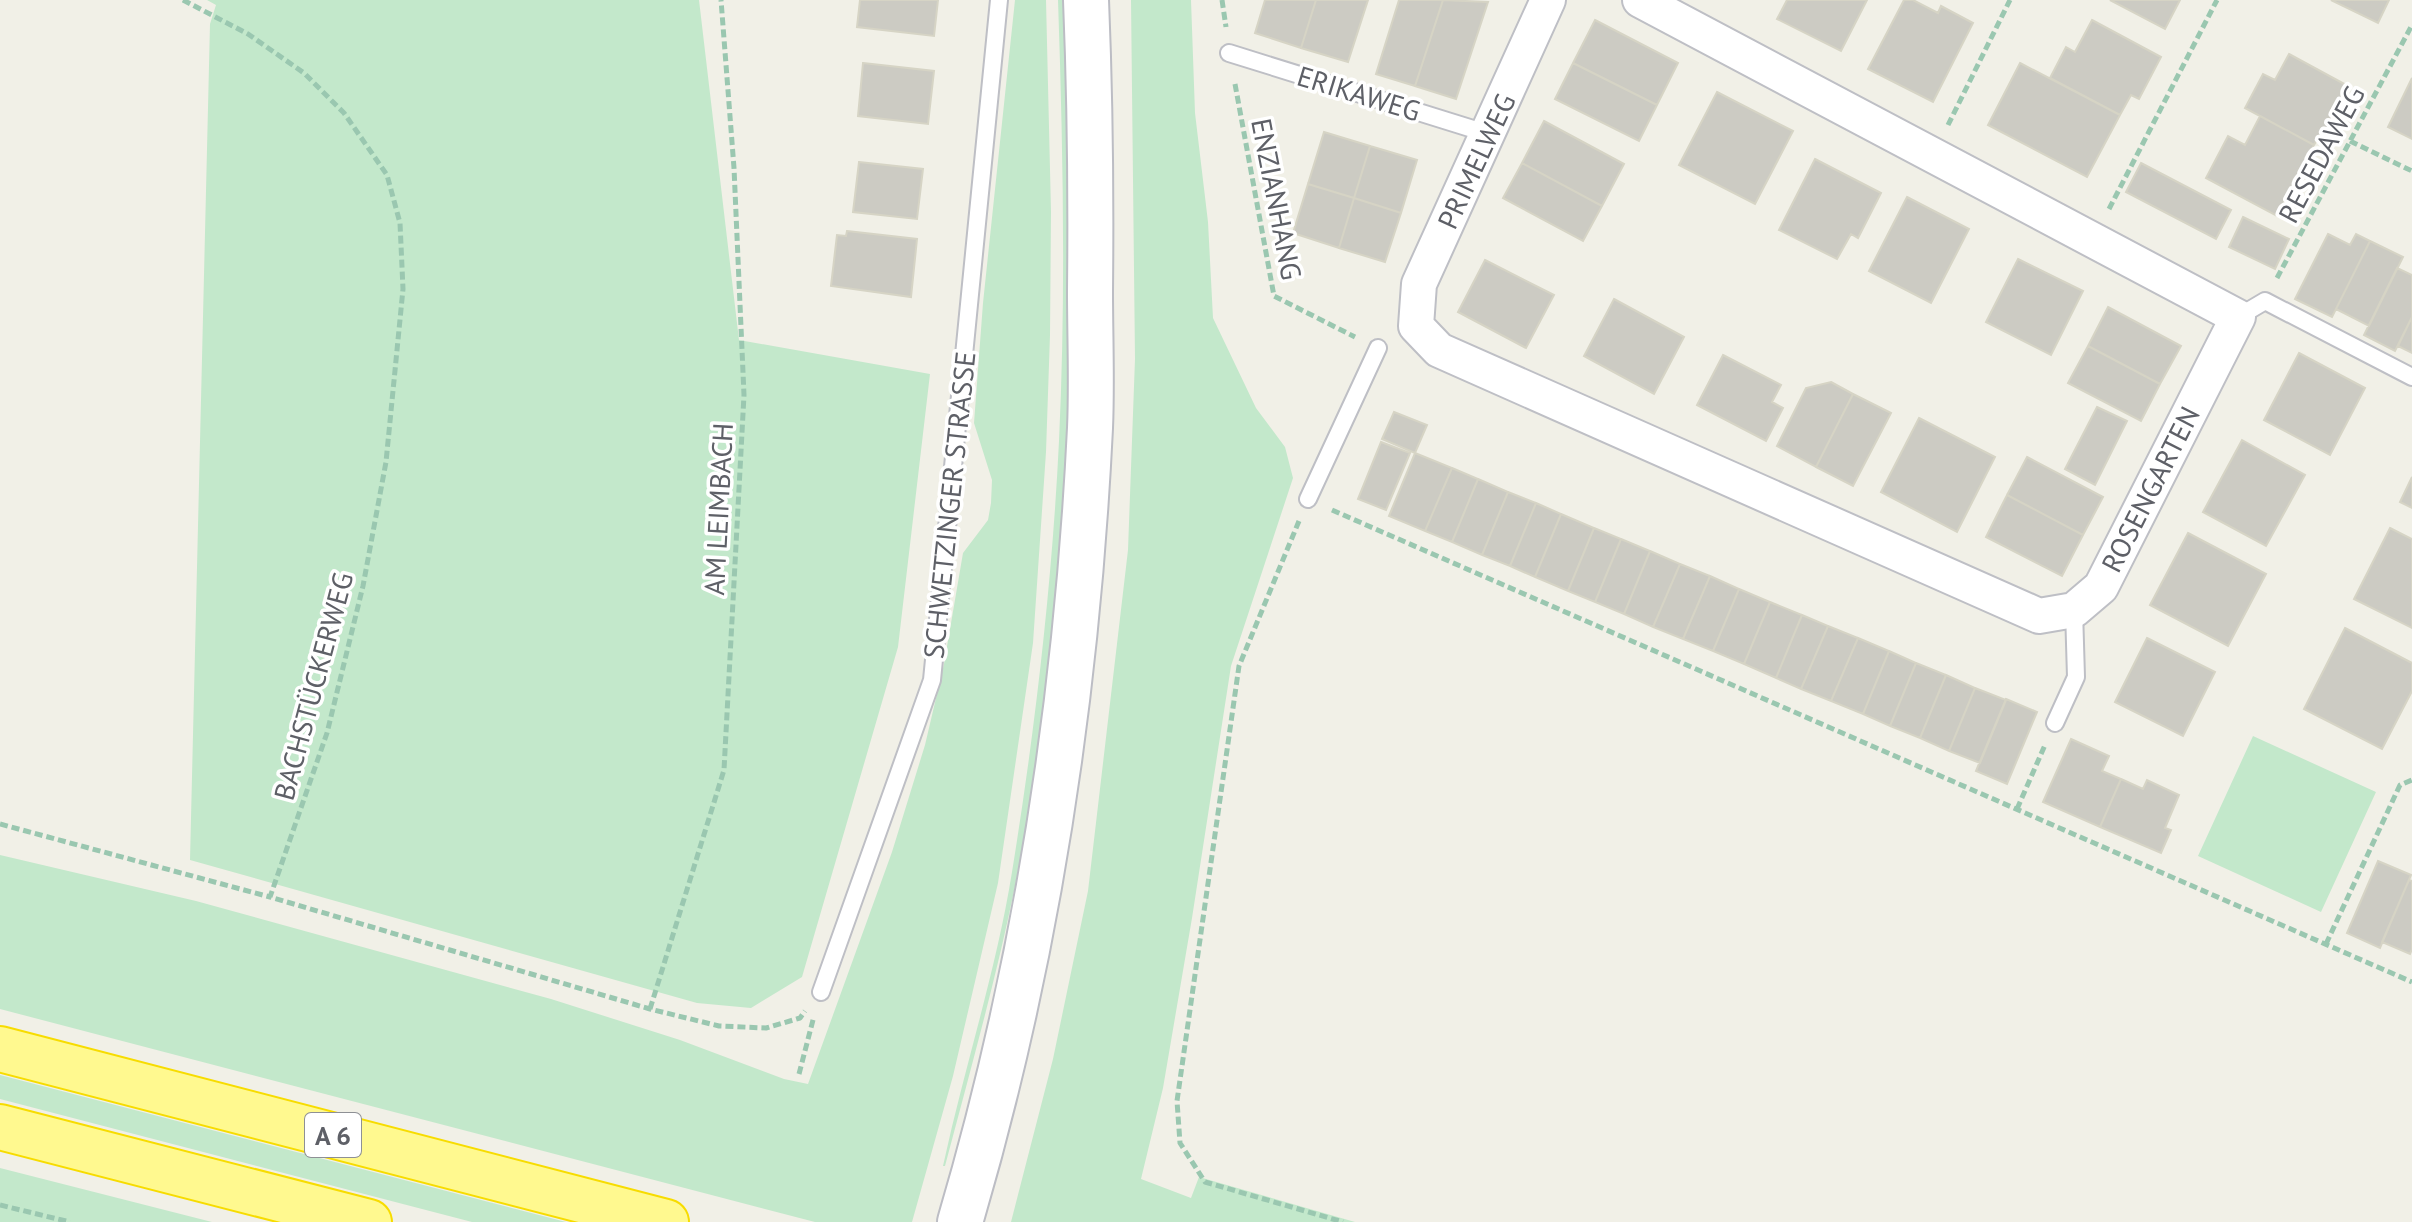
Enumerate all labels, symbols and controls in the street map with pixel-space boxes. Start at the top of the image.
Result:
street label: ERIKAWEG [1293,57,1425,129]
street label: RESEDAWEG [2269,79,2373,229]
street label: PRIMELWEG [1429,87,1523,235]
street label: ENZIANHANG [1243,115,1311,283]
street label: SCHWETZINGER STRASSE [914,350,984,660]
street label: ROSENGARTEN [2092,400,2208,578]
street label: AM LEIMBACH [695,422,741,596]
street label: BACHSTÜCKERWEG [265,568,361,804]
road number: A 6 [305,1113,361,1157]

